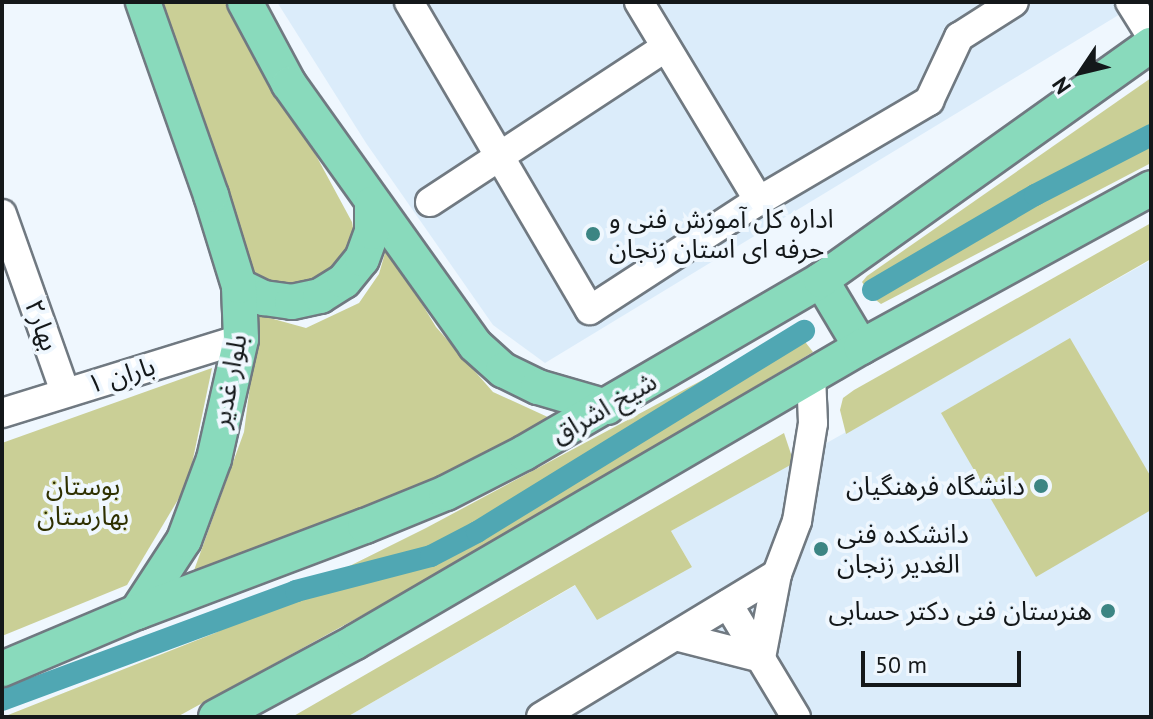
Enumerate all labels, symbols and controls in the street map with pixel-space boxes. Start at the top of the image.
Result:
north arrow [1041,32,1121,112]
text: N [1046,72,1077,100]
place label: اداره کل آموزش فنی و حرفه ای استان زنجان [609,203,834,264]
marker: اداره کل آموزش فنی و حرفه ای استان زنجان [584,225,602,243]
street label: بهار۲ [18,295,66,355]
street label: بلوار غدیر [205,332,253,430]
street label: باران ۱ [83,350,159,400]
street label: شیخ اشراق [546,365,662,451]
park label: بوستان بهارستان [37,470,129,532]
place label: دانشگاه فرهنگیان [846,470,1025,502]
marker: دانشگاه فرهنگیان [1032,477,1050,495]
place label: دانشکده فنی الغدیر زنجان [837,518,969,580]
marker: دانشکده فنی الغدیر زنجان [812,540,830,558]
place label: هنرستان فنی دکتر حسابی [828,595,1092,627]
marker: هنرستان فنی دکتر حسابی [1099,602,1117,620]
scale bar [865,635,1025,685]
text: 50 m [875,649,927,680]

